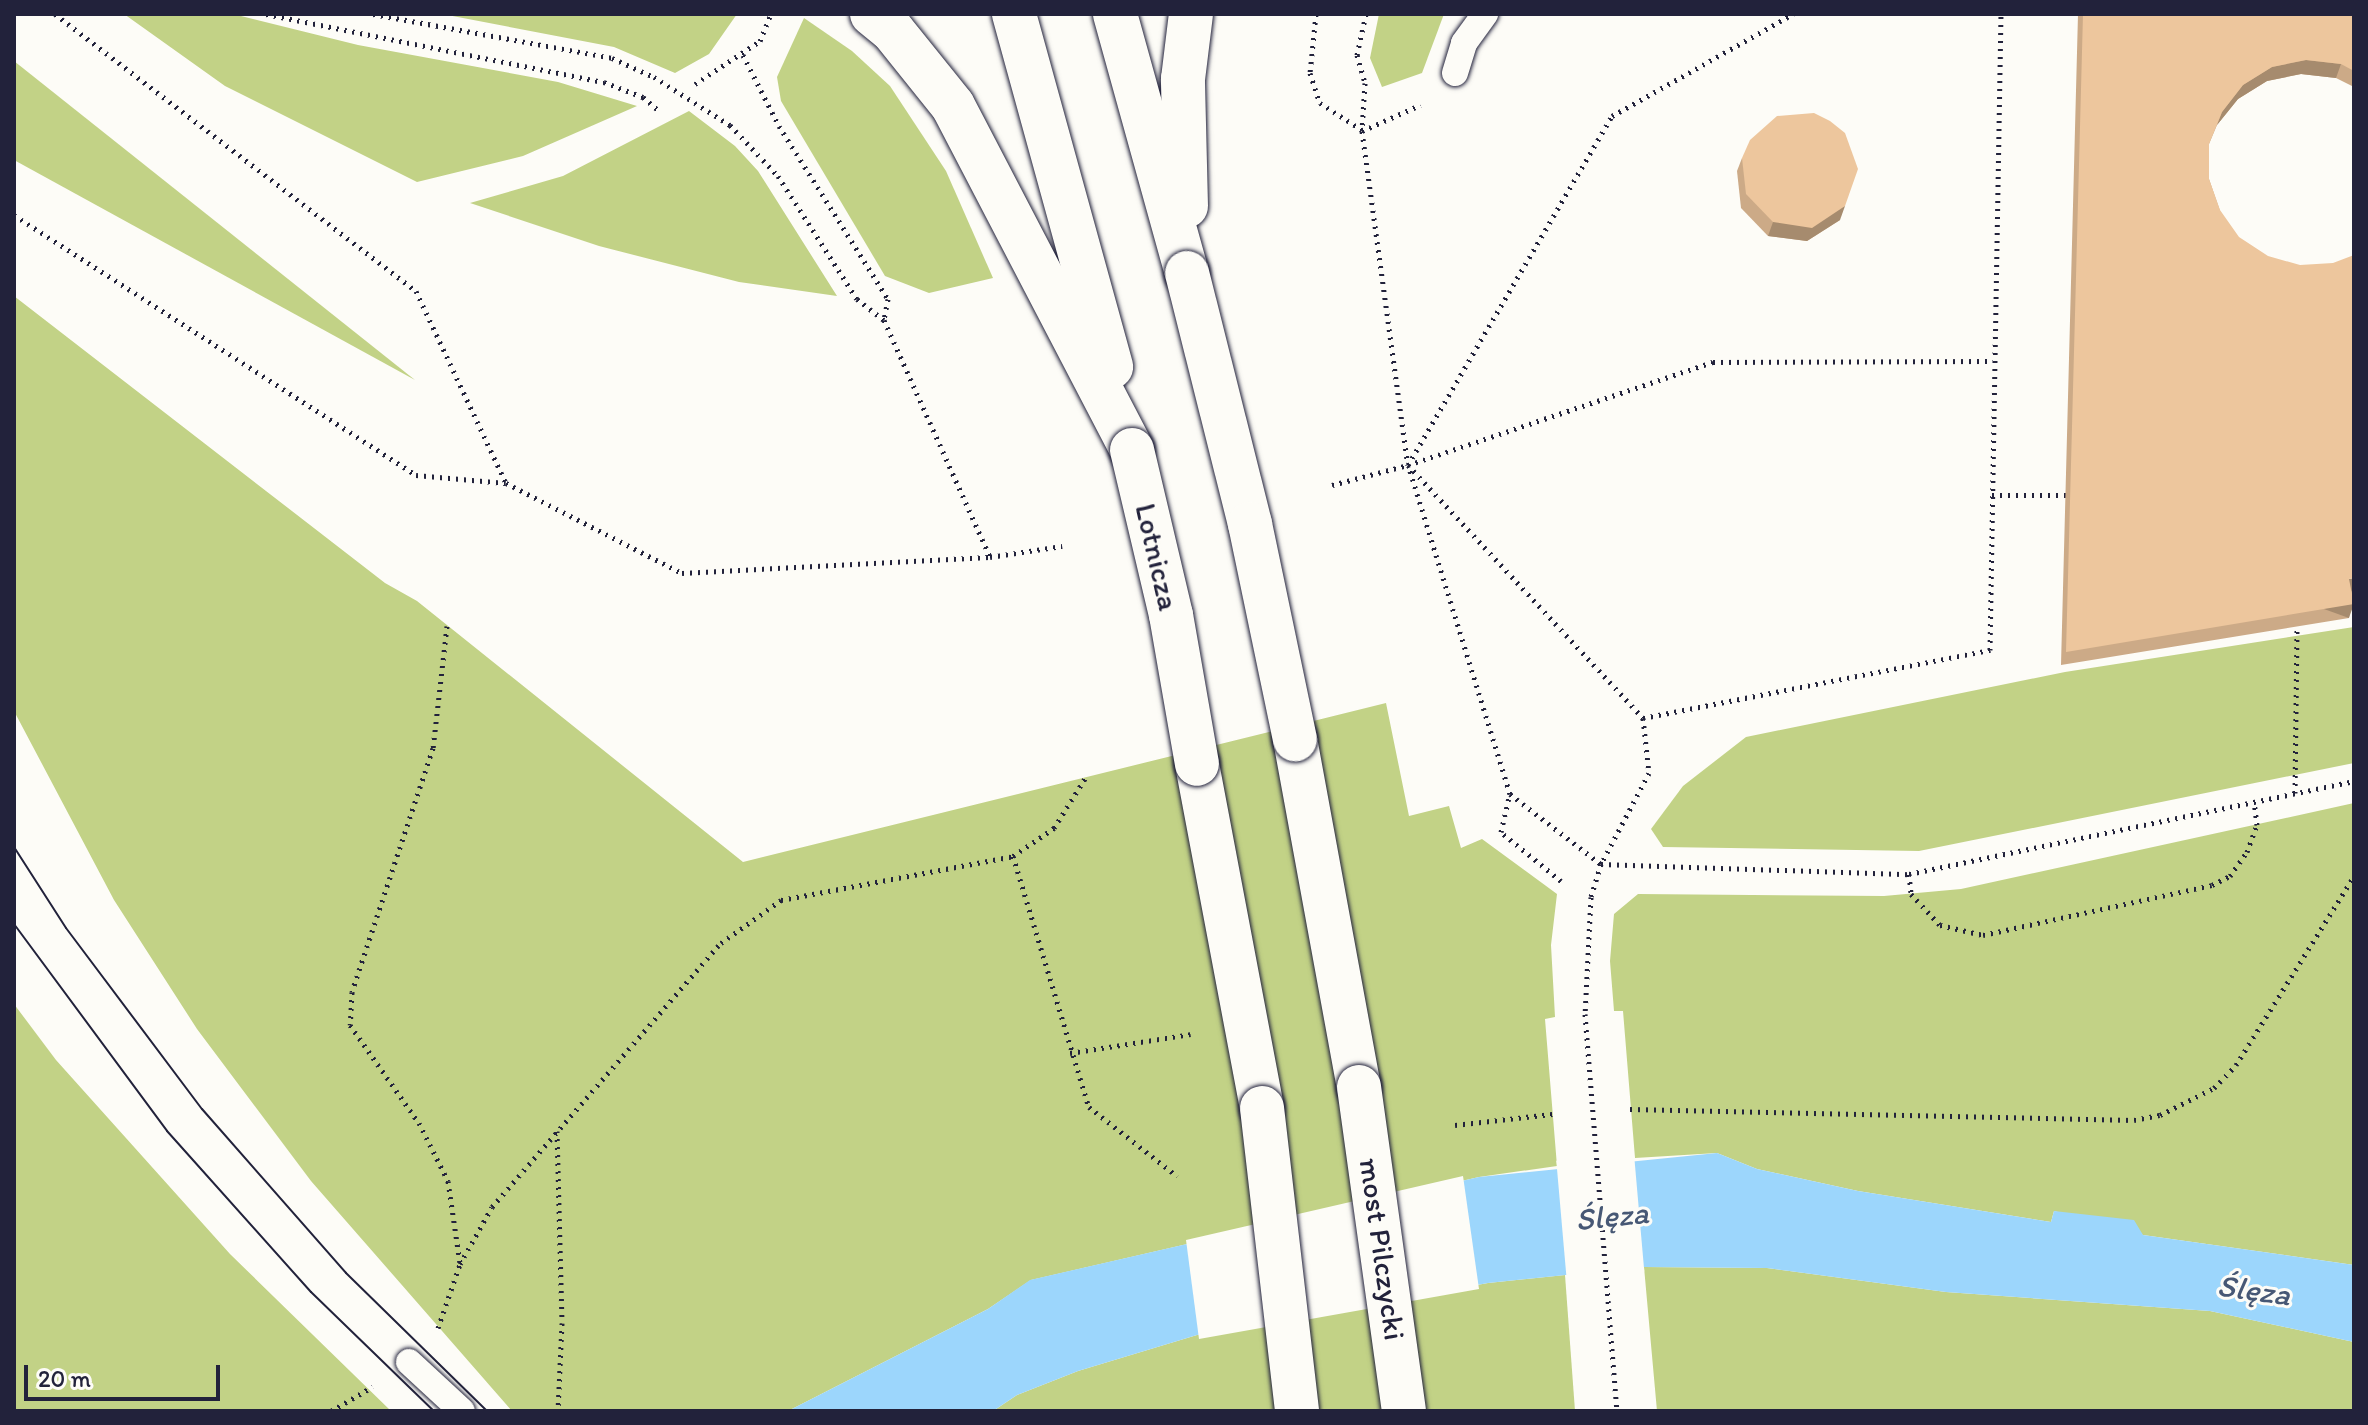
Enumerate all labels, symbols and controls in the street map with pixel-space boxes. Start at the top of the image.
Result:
street label: Lotnicza [1127,500,1187,614]
street label: most Pilczycki [1351,1156,1413,1342]
water label: Ślęza [1573,1193,1651,1239]
water label: Ślęza [2215,1266,2293,1314]
scale bar [28,1349,224,1399]
text: 20 m [38,1364,91,1393]

